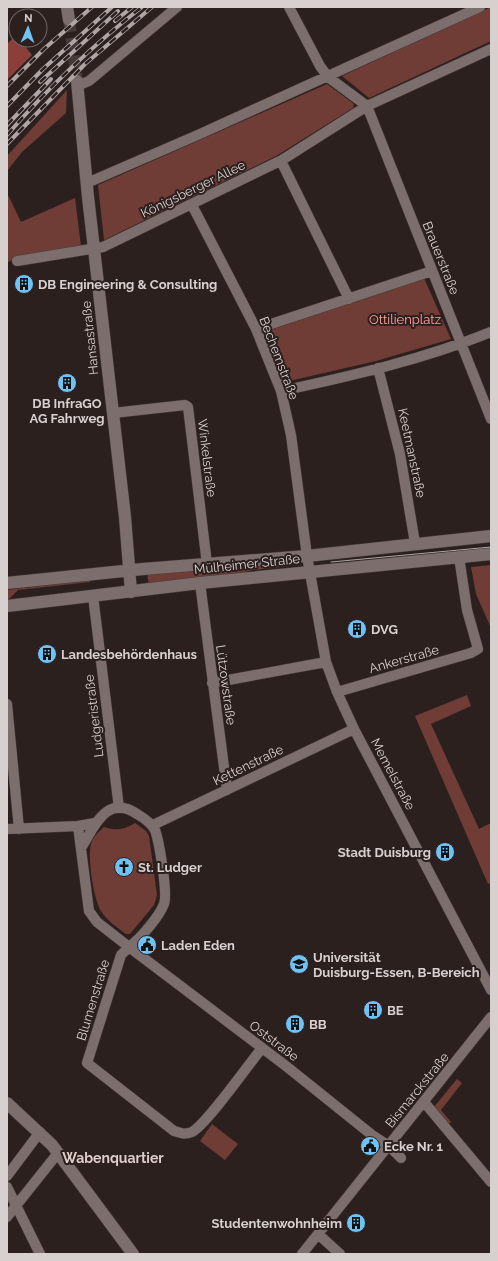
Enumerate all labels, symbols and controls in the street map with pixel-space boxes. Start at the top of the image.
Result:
north arrow [8,8,48,48]
text: N [24,12,33,25]
street label: Königsberger Allee [138,157,248,221]
street label: Brauerstraße [420,219,463,297]
building icon: DB Engineering & Consulting [13,273,35,295]
place label: DB Engineering & Consulting [38,277,217,292]
street label: Hansastraße [79,300,101,376]
park label: Ottilienplatz [369,312,441,327]
street label: Bechemstraße [256,314,302,402]
building icon: DB InfraGO AG Fahrweg [56,372,78,394]
place label: DB InfraGO AG Fahrweg [30,396,104,426]
street label: Keetmanstraße [395,407,429,500]
street label: Winkelstraße [195,418,219,498]
street label: Mülheimer Straße [193,551,301,577]
building icon: DVG [346,618,368,640]
place label: DVG [371,622,398,637]
street label: Ankerstraße [367,642,441,676]
building icon: Landesbehördenhaus [36,643,58,665]
street label: Lützowstraße [213,644,239,726]
place label: Landesbehördenhaus [61,647,198,662]
street label: Ludgeristraße [81,673,107,758]
street label: Memelstraße [368,736,418,813]
street label: Kettenstraße [210,741,286,788]
building icon: Stadt Duisburg [434,841,456,863]
place label: Stadt Duisburg [338,845,431,860]
church icon: St. Ludger [113,856,135,878]
place label: St. Ludger [138,860,202,875]
public building icon: Laden Eden [136,934,158,956]
place label: Laden Eden [161,938,235,953]
place label: Universität Duisburg-Essen, B-Bereich [313,950,480,980]
school or university icon: Universität Duisburg-Essen, B-Bereich [288,953,310,975]
street label: Blumenstraße [74,957,113,1042]
building icon: BE [362,999,384,1021]
place label: BE [387,1003,404,1018]
building icon: BB [284,1013,306,1035]
place label: BB [309,1017,327,1032]
street label: Oststraße [247,1018,302,1064]
street label: Bismarckstraße [382,1049,452,1131]
public building icon: Ecke Nr. 1 [359,1135,381,1157]
place label: Ecke Nr. 1 [384,1139,444,1154]
district label: Wabenquartier [62,1150,164,1166]
building icon: Studentenwohnheim [345,1212,367,1234]
place label: Studentenwohnheim [211,1216,342,1231]

